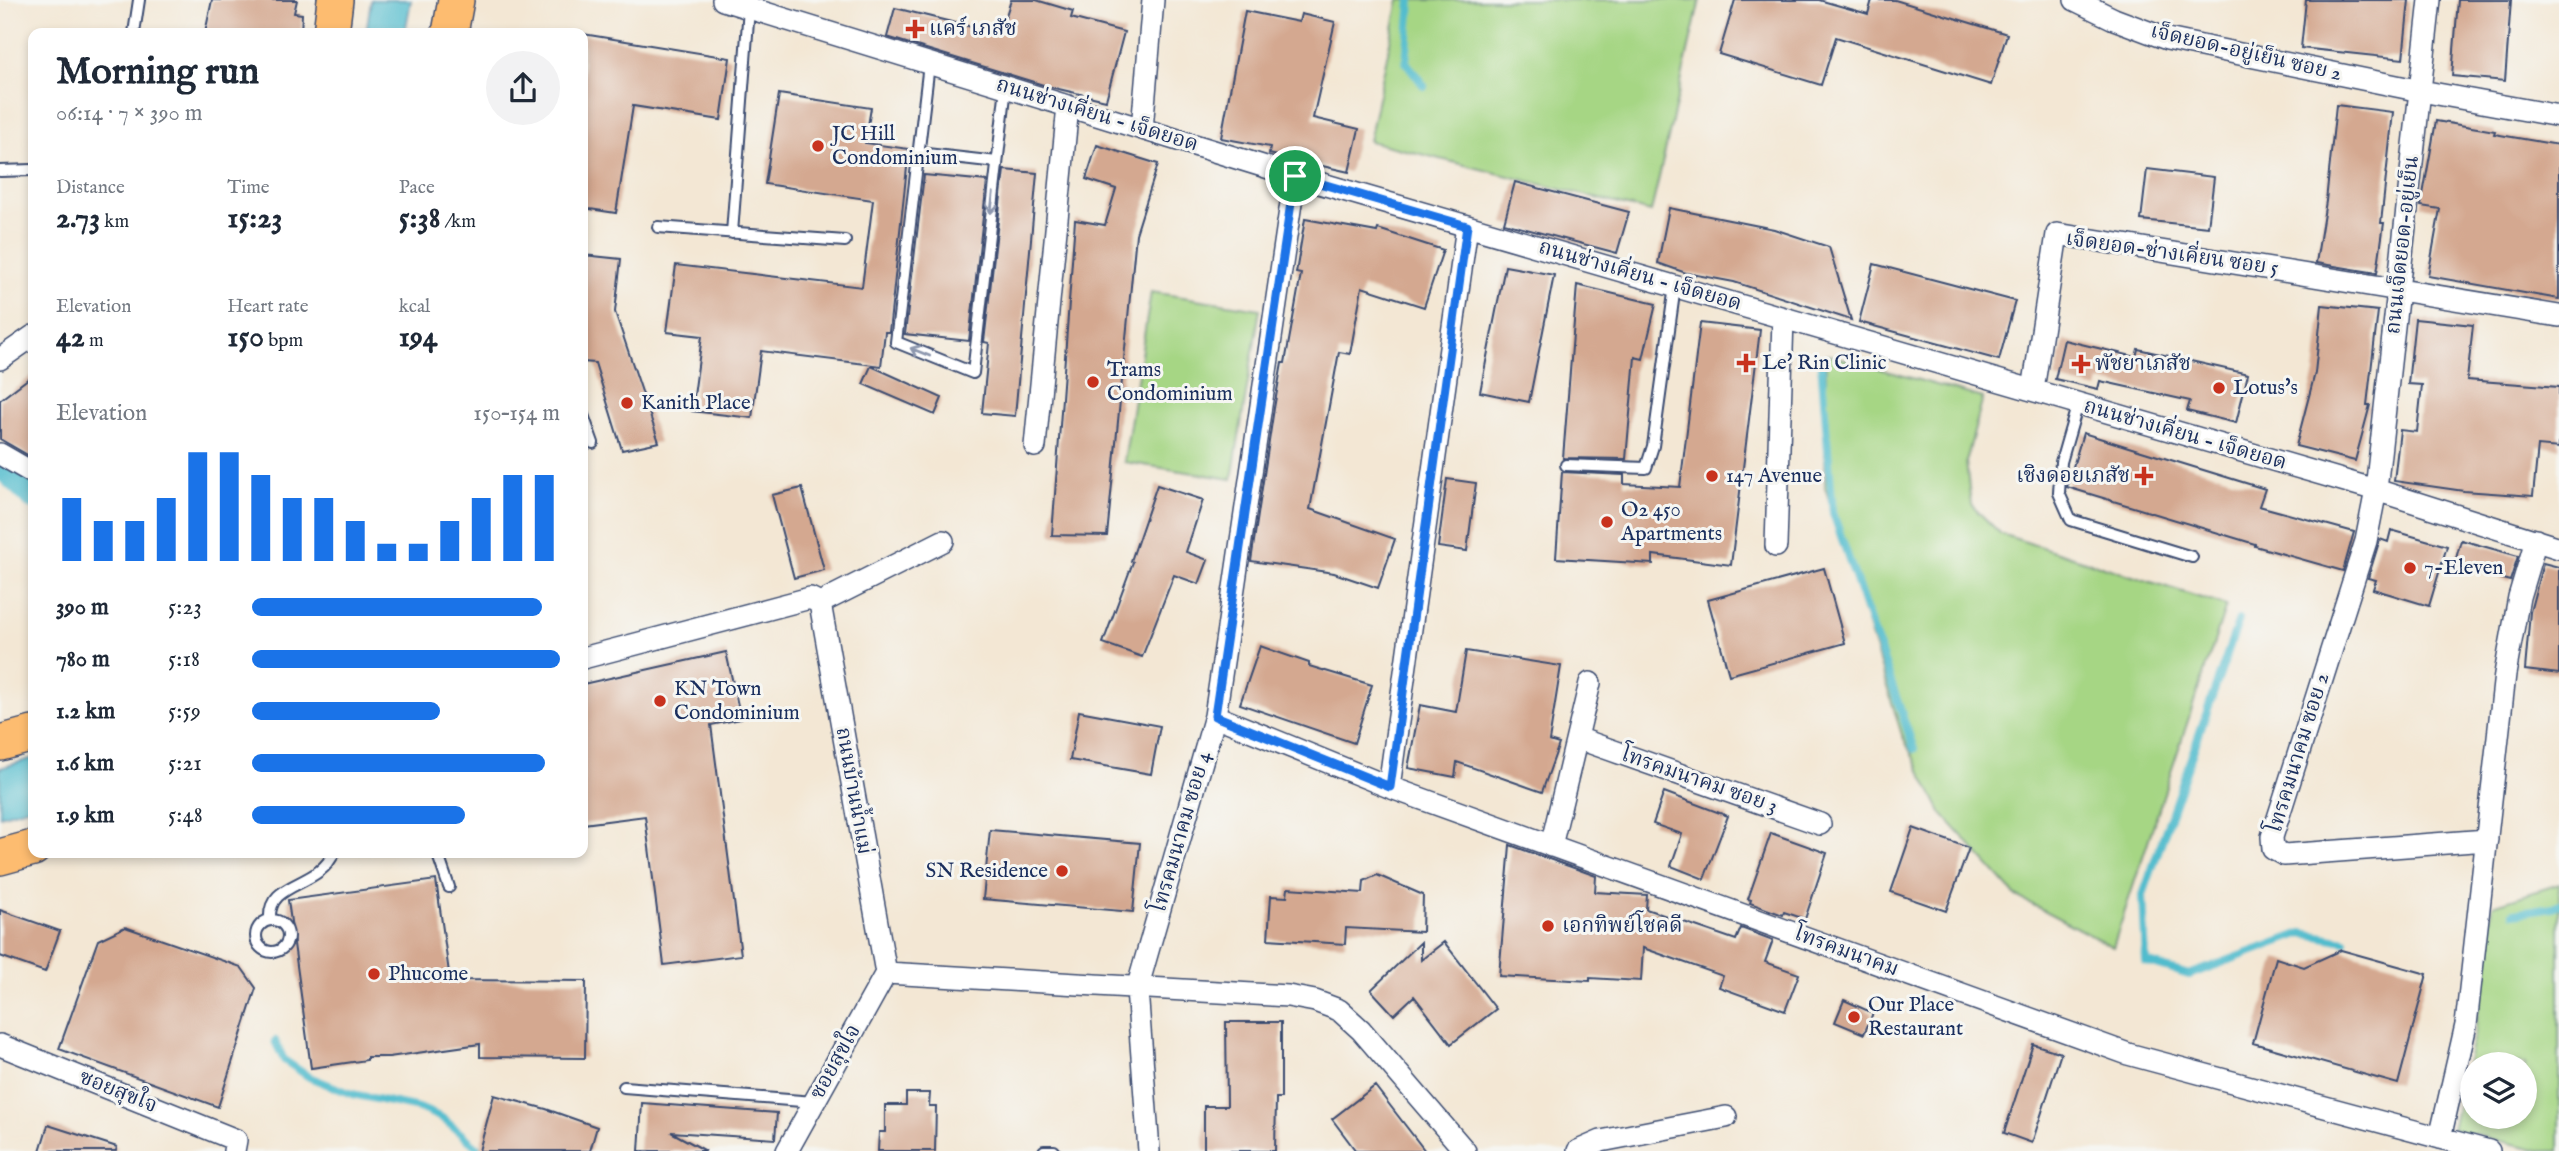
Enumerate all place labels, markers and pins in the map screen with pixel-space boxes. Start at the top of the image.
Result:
place label: แคร์ เภสัช [929,15,1017,43]
marker: แคร์ เภสัช [907,21,923,37]
place label: JC Hill Condominium [830,121,958,172]
marker: JC Hill Condominium [810,138,826,154]
pin [1265,146,1325,206]
place label: Le' Rin Clinic [1762,350,1886,377]
place label: พัชยาเภสัช [2095,351,2191,378]
marker: Le' Rin Clinic [1736,353,1756,373]
marker: พัชยาเภสัช [2073,356,2089,372]
place label: Trams Condominium [1107,357,1233,408]
marker: Trams Condominium [1085,374,1101,390]
place label: Lotus's [2233,375,2298,402]
marker: Lotus's [2211,380,2227,396]
place label: Kanith Place [641,390,751,417]
marker: Kanith Place [619,395,635,411]
place label: 147 Avenue [1726,463,1822,490]
place label: เชิงดอยเภสัช [2016,463,2130,490]
marker: 147 Avenue [1704,468,1720,484]
marker: เชิงดอยเภสัช [2136,468,2152,484]
place label: O2 450 Apartments [1620,497,1722,548]
marker: O2 450 Apartments [1599,514,1615,530]
place label: 7-Eleven [2424,555,2503,582]
marker: 7-Eleven [2402,560,2418,576]
place label: KN Town Condominium [674,676,800,727]
marker: KN Town Condominium [652,693,668,709]
place label: SN Residence [925,858,1048,885]
marker: SN Residence [1054,863,1070,879]
place label: เอกทิพย์โชคดี [1562,910,1682,940]
marker: เอกทิพย์โชคดี [1540,918,1556,934]
place label: Phucome [388,961,469,988]
marker: Phucome [366,966,382,982]
place label: Our Place Restaurant [1868,992,1963,1043]
marker: Our Place Restaurant [1846,1009,1862,1025]

